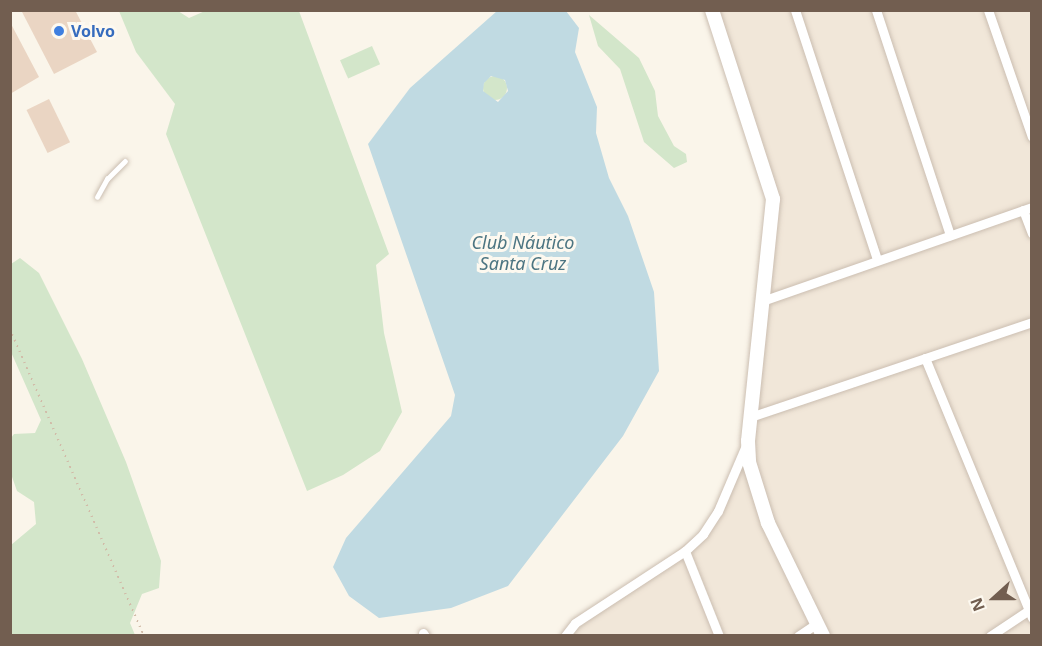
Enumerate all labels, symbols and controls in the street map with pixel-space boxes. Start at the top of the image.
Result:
place label: Volvo [71,21,115,41]
marker: Volvo [52,24,66,38]
water label: Club Náutico Santa Cruz [471,232,575,274]
north arrow [964,568,1024,628]
text: N [965,594,990,614]

